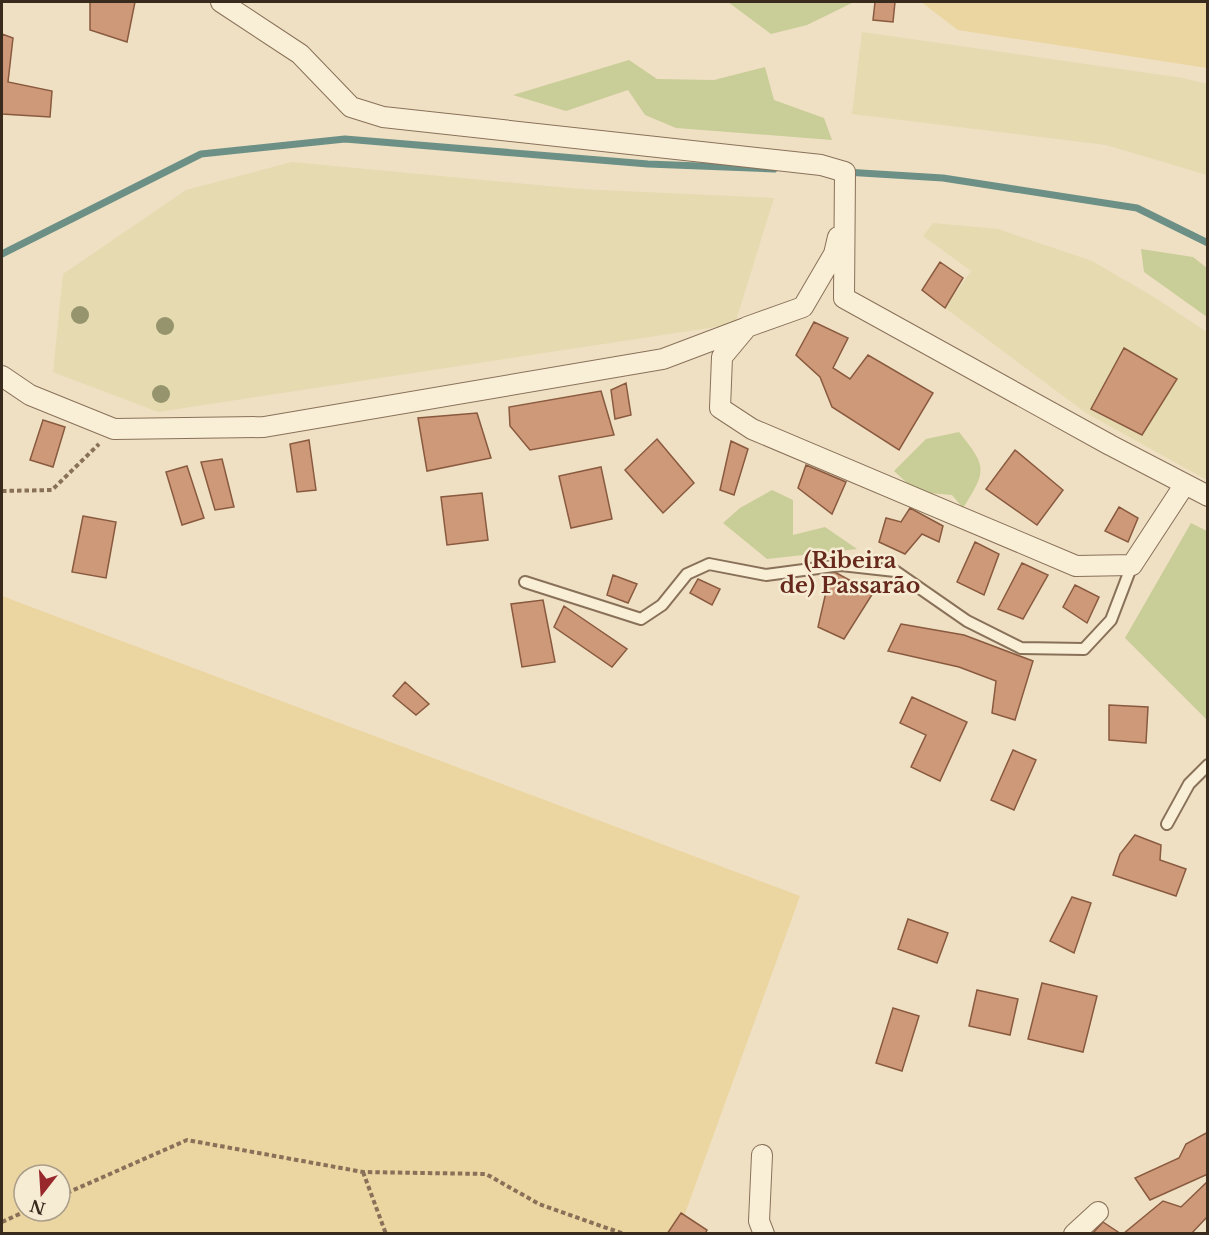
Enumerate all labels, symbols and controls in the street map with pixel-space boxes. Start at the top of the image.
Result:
district label: (Ribeira de) Passarão [780,547,920,599]
north arrow [12,1163,72,1223]
text: N [27,1196,48,1219]

